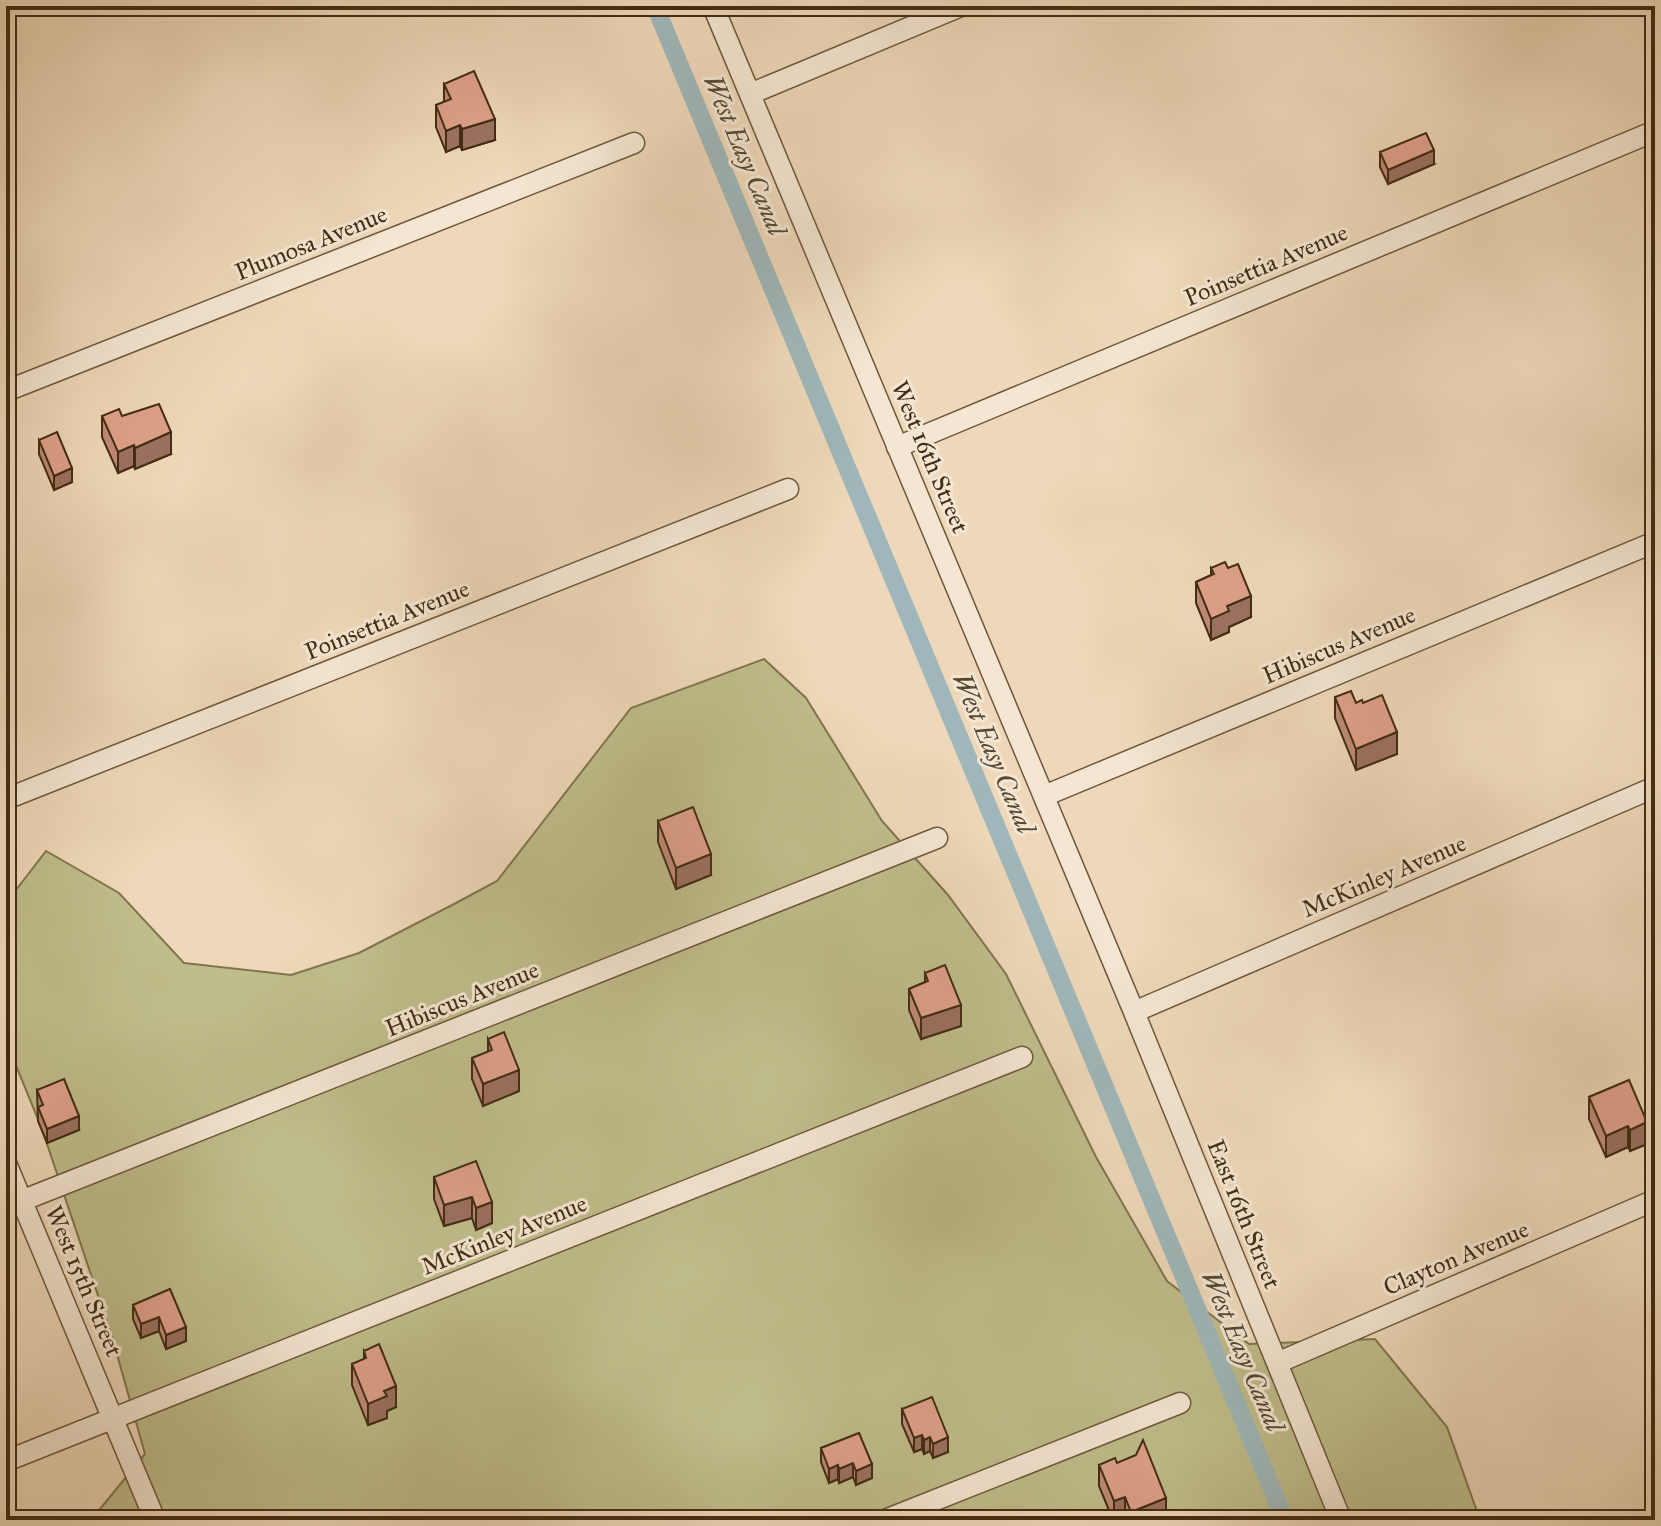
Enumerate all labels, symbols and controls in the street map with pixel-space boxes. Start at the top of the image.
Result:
water label: West Easy Canal [697,70,794,242]
street label: Plumosa Avenue [231,199,391,287]
street label: Poinsettia Avenue [1180,217,1352,313]
street label: West 16th Street [884,376,976,538]
street label: Poinsettia Avenue [300,573,474,667]
street label: Hibiscus Avenue [1258,599,1420,691]
water label: West Easy Canal [946,668,1043,840]
street label: McKinley Avenue [1297,828,1471,924]
street label: Hibiscus Avenue [381,955,543,1043]
street label: East 16th Street [1200,1135,1288,1293]
street label: McKinley Avenue [417,1188,591,1282]
street label: West 15th Street [39,1201,130,1362]
street label: Clayton Avenue [1379,1214,1533,1302]
water label: West Easy Canal [1195,1266,1292,1438]

